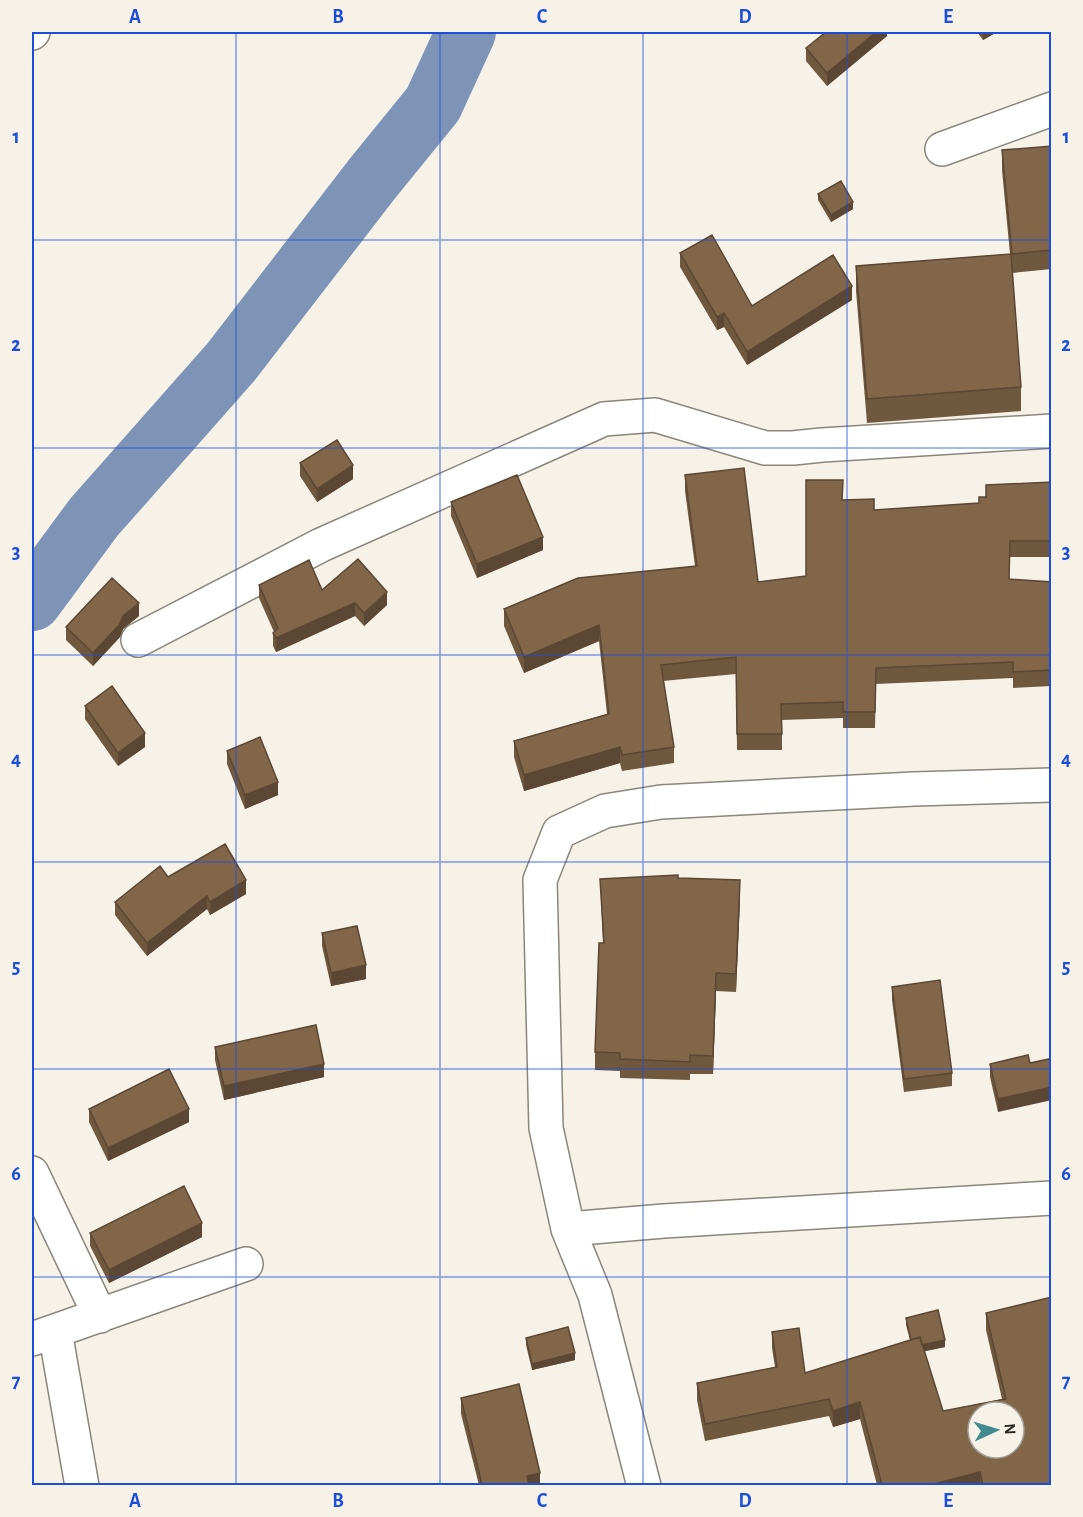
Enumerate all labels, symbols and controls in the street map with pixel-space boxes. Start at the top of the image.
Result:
text: A [129,7,141,27]
text: B [332,7,344,27]
text: C [537,7,548,27]
text: D [738,7,752,27]
text: E [943,7,953,27]
text: 1 [12,127,20,147]
text: 1 [1062,127,1070,147]
text: 2 [11,335,21,355]
text: 2 [1061,335,1071,355]
text: 3 [12,542,20,562]
text: 3 [1062,542,1070,562]
text: 4 [11,749,21,769]
text: 4 [1061,749,1071,769]
text: 5 [12,957,20,977]
text: 5 [1062,957,1070,977]
text: 6 [11,1164,21,1184]
text: 6 [1061,1164,1071,1184]
text: 7 [12,1371,21,1391]
text: 7 [1062,1371,1071,1391]
north arrow [966,1400,1026,1460]
text: N [1002,1423,1018,1435]
text: A [129,1491,141,1511]
text: B [332,1491,344,1511]
text: C [537,1491,548,1511]
text: D [738,1491,752,1511]
text: E [943,1491,953,1511]

